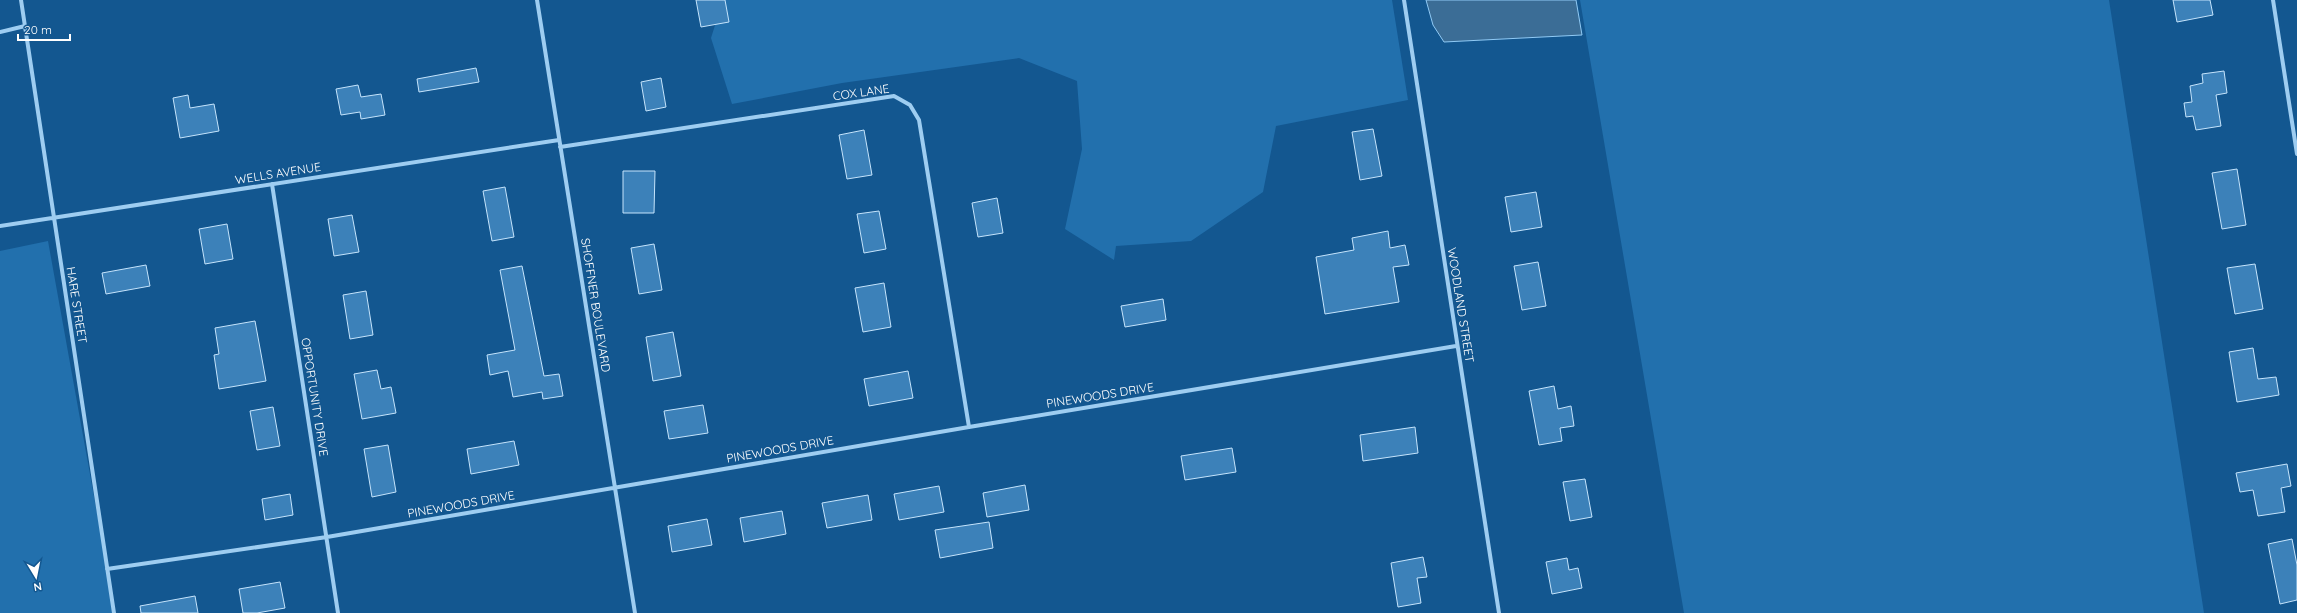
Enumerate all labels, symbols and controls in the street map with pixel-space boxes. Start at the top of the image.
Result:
scale bar [18,16,70,42]
text: 20 m [24,22,52,37]
street label: COX LANE [832,81,890,103]
street label: WELLS AVENUE [234,159,322,187]
street label: SHOFFNER BOULEVARD [578,237,614,374]
street label: WOODLAND STREET [1444,246,1478,364]
street label: HARE STREET [64,266,90,344]
street label: OPPORTUNITY DRIVE [298,337,332,458]
street label: PINEWOODS DRIVE [1045,379,1155,411]
street label: PINEWOODS DRIVE [725,432,835,466]
street label: PINEWOODS DRIVE [406,487,516,521]
north arrow [16,557,56,597]
text: N [33,579,43,594]

